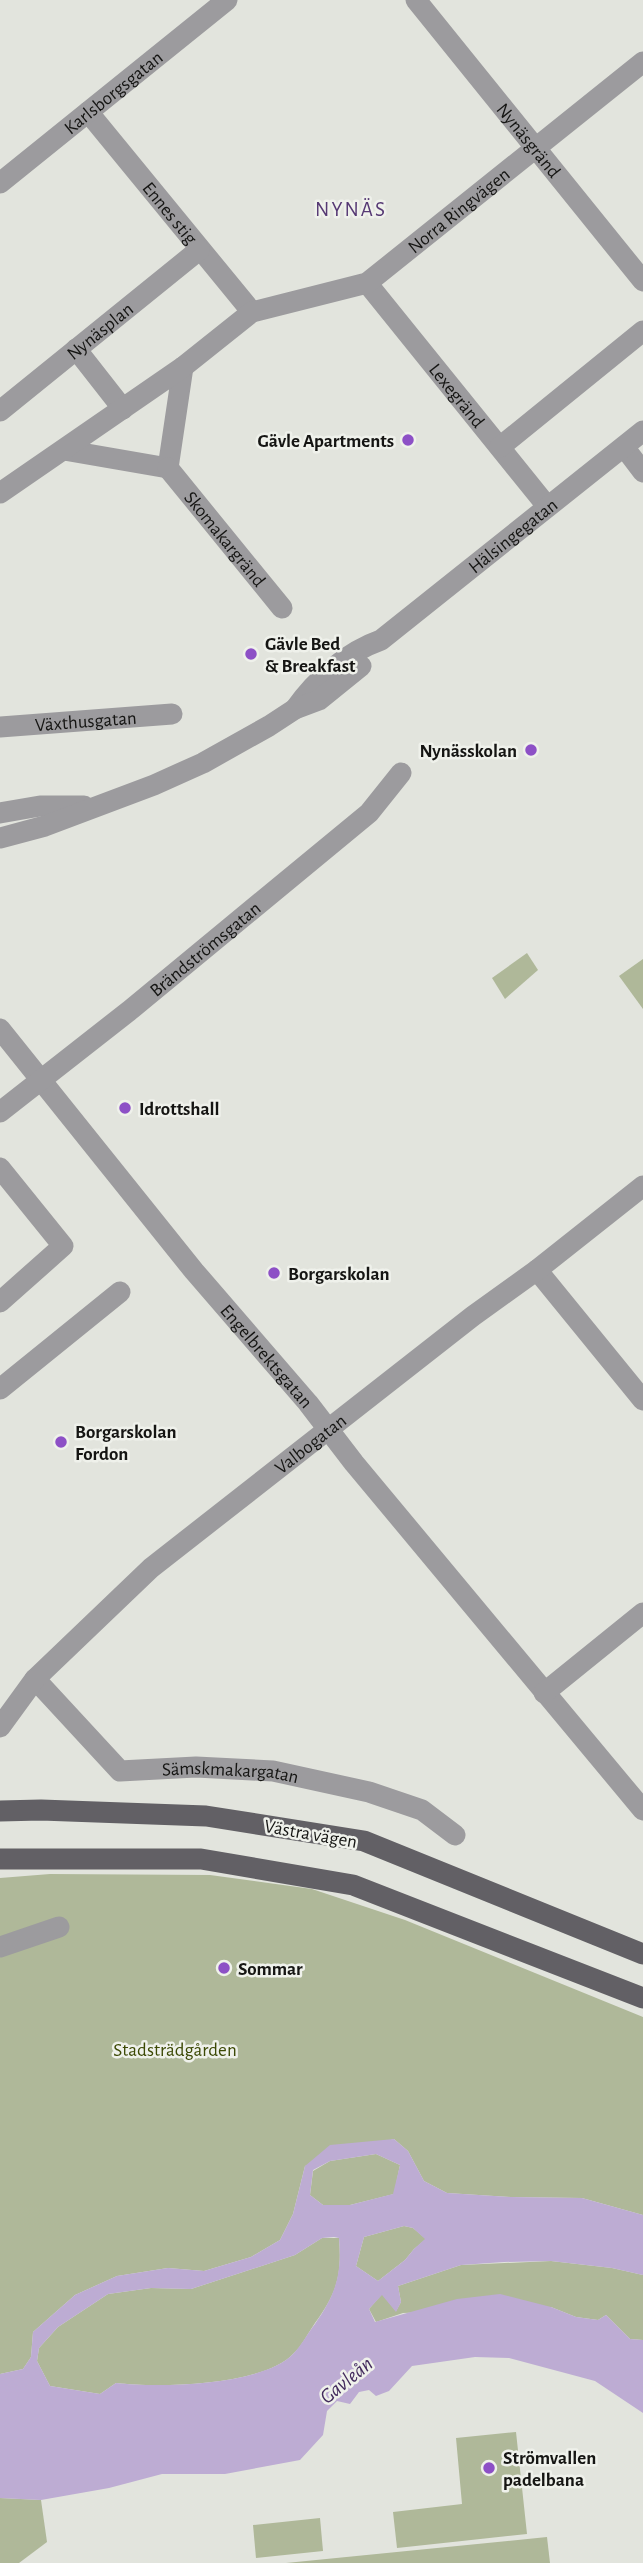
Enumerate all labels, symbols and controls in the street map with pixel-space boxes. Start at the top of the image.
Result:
street label: Karlsborgsgatan [61,48,167,138]
street label: Nynäsgränd [492,100,564,182]
street label: Norra Ringvägen [405,165,514,257]
street label: Ennes stig [138,179,201,249]
district label: NYNÄS [315,198,387,220]
street label: Nynäsplan [64,299,137,364]
street label: Lexegränd [425,360,488,432]
place label: Gävle Apartments [257,432,394,451]
marker: Gävle Apartments [400,432,416,448]
street label: Skomakargränd [180,488,269,591]
street label: Hälsingegatan [465,495,561,577]
place label: Gävle Bed & Breakfast [265,635,356,676]
marker: Gävle Bed & Breakfast [243,646,259,662]
street label: Växthusgatan [34,709,137,735]
place label: Nynässkolan [419,742,517,761]
marker: Nynässkolan [523,742,539,758]
street label: Brändströmsgatan [147,899,265,1001]
marker: Idrottshall [117,1100,133,1116]
place label: Idrottshall [139,1100,220,1119]
marker: Borgarskolan [266,1265,282,1281]
place label: Borgarskolan [288,1265,389,1284]
street label: Engelbrektsgatan [216,1301,316,1412]
street label: Valbogatan [272,1411,350,1478]
place label: Borgarskolan Fordon [75,1423,176,1464]
marker: Borgarskolan Fordon [53,1434,69,1450]
street label: Sämskmakargatan [162,1759,300,1787]
street label: Västra vägen [263,1817,359,1852]
marker: Sommar [216,1960,232,1976]
place label: Sommar [238,1960,303,1979]
park label: Stadsträdgården [113,2041,237,2060]
water label: Gavleån [316,2353,377,2408]
place label: Strömvallen padelbana [503,2449,596,2490]
marker: Strömvallen padelbana [481,2460,497,2476]

